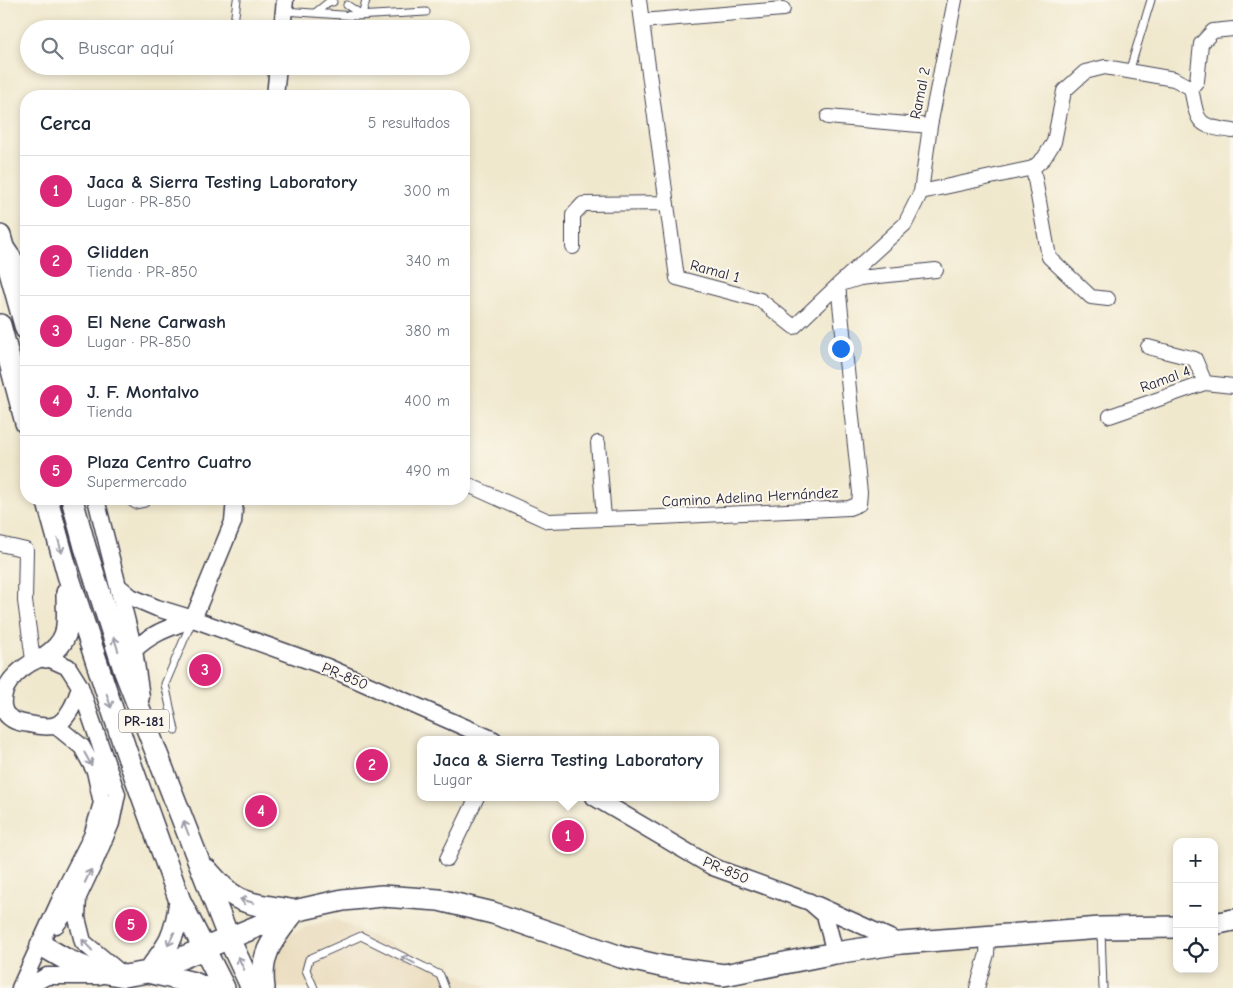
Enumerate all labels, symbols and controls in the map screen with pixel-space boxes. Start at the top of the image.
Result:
search box [20,20,470,75]
icon: search [38,34,66,62]
text: Buscar aquí [78,37,174,59]
street label: Ramal 2 [906,65,934,121]
text: Cerca [40,111,91,135]
text: 5 resultados [368,114,450,132]
text: Jaca & Sierra Testing Laboratory [87,171,357,193]
text: 1 [53,182,59,200]
text: 300 m [404,182,450,200]
text: Lugar · PR-850 [87,193,191,211]
text: Glidden [87,241,149,263]
text: 2 [52,252,60,270]
text: 340 m [406,252,450,270]
street label: Ramal 1 [688,256,742,286]
text: Tienda · PR-850 [87,263,198,281]
text: El Nene Carwash [87,311,226,333]
text: 3 [52,322,60,340]
text: 380 m [405,322,450,340]
text: Lugar · PR-850 [87,333,191,351]
your location [828,336,854,362]
street label: Ramal 4 [1137,362,1193,396]
text: J. F. Montalvo [87,381,199,403]
text: 4 [52,392,60,410]
text: 400 m [404,392,450,410]
text: Tienda [87,403,133,421]
text: Plaza Centro Cuatro [87,451,252,473]
text: 5 [52,462,60,480]
text: 490 m [405,462,450,480]
text: Supermercado [87,473,187,491]
street label: Camino Adelina Hernández [661,483,839,511]
one-way arrow [56,537,65,553]
one-way arrow [110,636,120,652]
pin: 3 [189,651,221,689]
street label: PR-850 [319,658,371,694]
one-way arrow [105,692,115,708]
road number: PR-181 [119,709,169,732]
popup [417,736,719,801]
pin: 2 [356,746,388,784]
text: Jaca & Sierra Testing Laboratory [433,749,703,771]
one-way arrow [84,752,94,766]
text: Lugar [433,771,472,789]
pin: 4 [245,792,277,830]
pin: 1 [552,817,584,855]
one-way arrow [181,821,190,836]
map controls [1173,838,1218,973]
button: + [1173,838,1218,883]
street label: PR-850 [700,852,752,888]
one-way arrow [84,869,93,884]
button: − [1173,883,1218,928]
one-way arrow [239,896,255,905]
pin: 5 [115,906,147,944]
button: locate [1173,928,1218,973]
one-way arrow [166,932,176,947]
one-way arrow [82,938,93,951]
one-way arrow [401,955,416,964]
one-way arrow [236,956,245,971]

